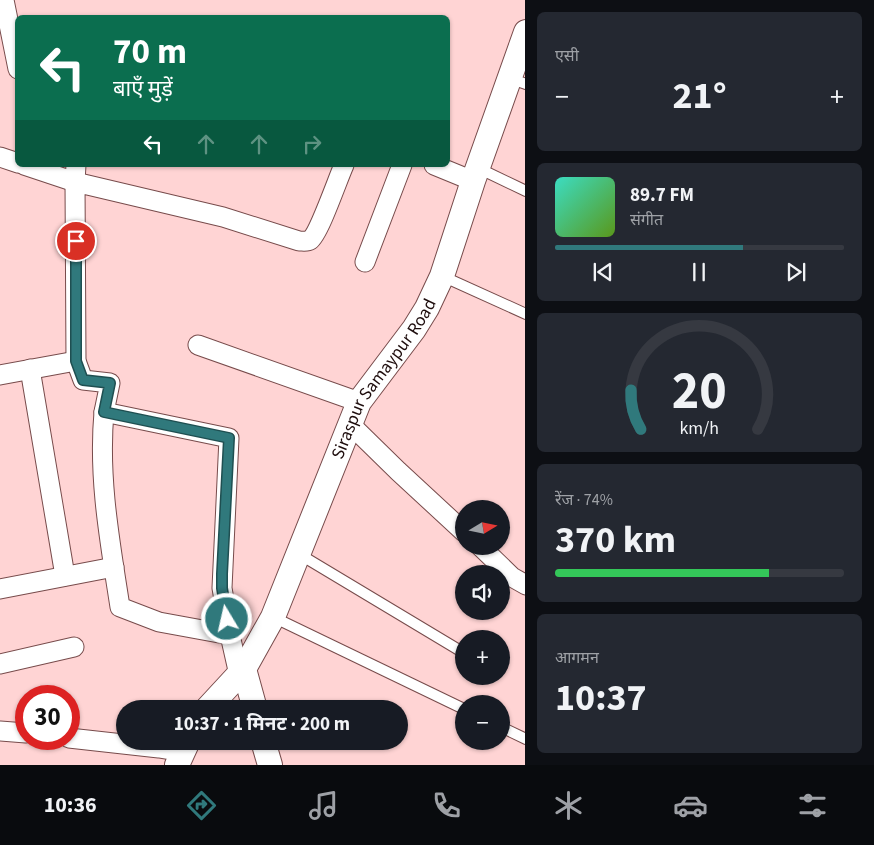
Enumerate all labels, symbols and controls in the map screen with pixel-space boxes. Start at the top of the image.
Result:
text: 70 m [113,27,187,77]
icon: left [30,35,95,100]
text: एसी [555,45,579,67]
text: 21° [673,69,727,123]
text: बाएँ मुड़ें [113,73,173,105]
text: − [555,77,569,117]
text: + [830,77,844,117]
icon: left [139,130,167,158]
icon: ahead [192,130,220,158]
icon: ahead [245,130,273,158]
icon: right [298,130,326,158]
text: 89.7 FM [630,182,694,209]
text: संगीत [630,209,663,231]
pin [55,220,97,262]
icon: arrive [62,227,90,255]
icon: previous [589,258,617,286]
icon: pause [685,258,713,286]
icon: next [782,258,810,286]
street label: Siraspur Samaypur Road [325,295,443,463]
text: 20 [672,355,727,429]
text: km/h [680,416,719,441]
text: रेंज · 74% [555,489,613,511]
north arrow [455,500,510,555]
map controls [455,500,510,750]
text: 370 km [555,513,676,567]
button: sound [455,565,510,620]
position arrow [200,592,252,644]
button: + [455,630,510,685]
text: आगमन [555,647,599,669]
text: 10:37 [555,671,647,725]
speed limit sign: 30 [15,685,80,750]
button: − [455,695,510,750]
text: 10:37 · 1 मिनट · 200 m [174,711,350,738]
icon: directions [184,788,219,823]
icon: music [306,788,341,823]
icon: phone [429,788,464,823]
icon: climate [551,788,586,823]
icon: car [673,788,708,823]
icon: filters [795,788,830,823]
text: 10:36 [44,789,97,821]

